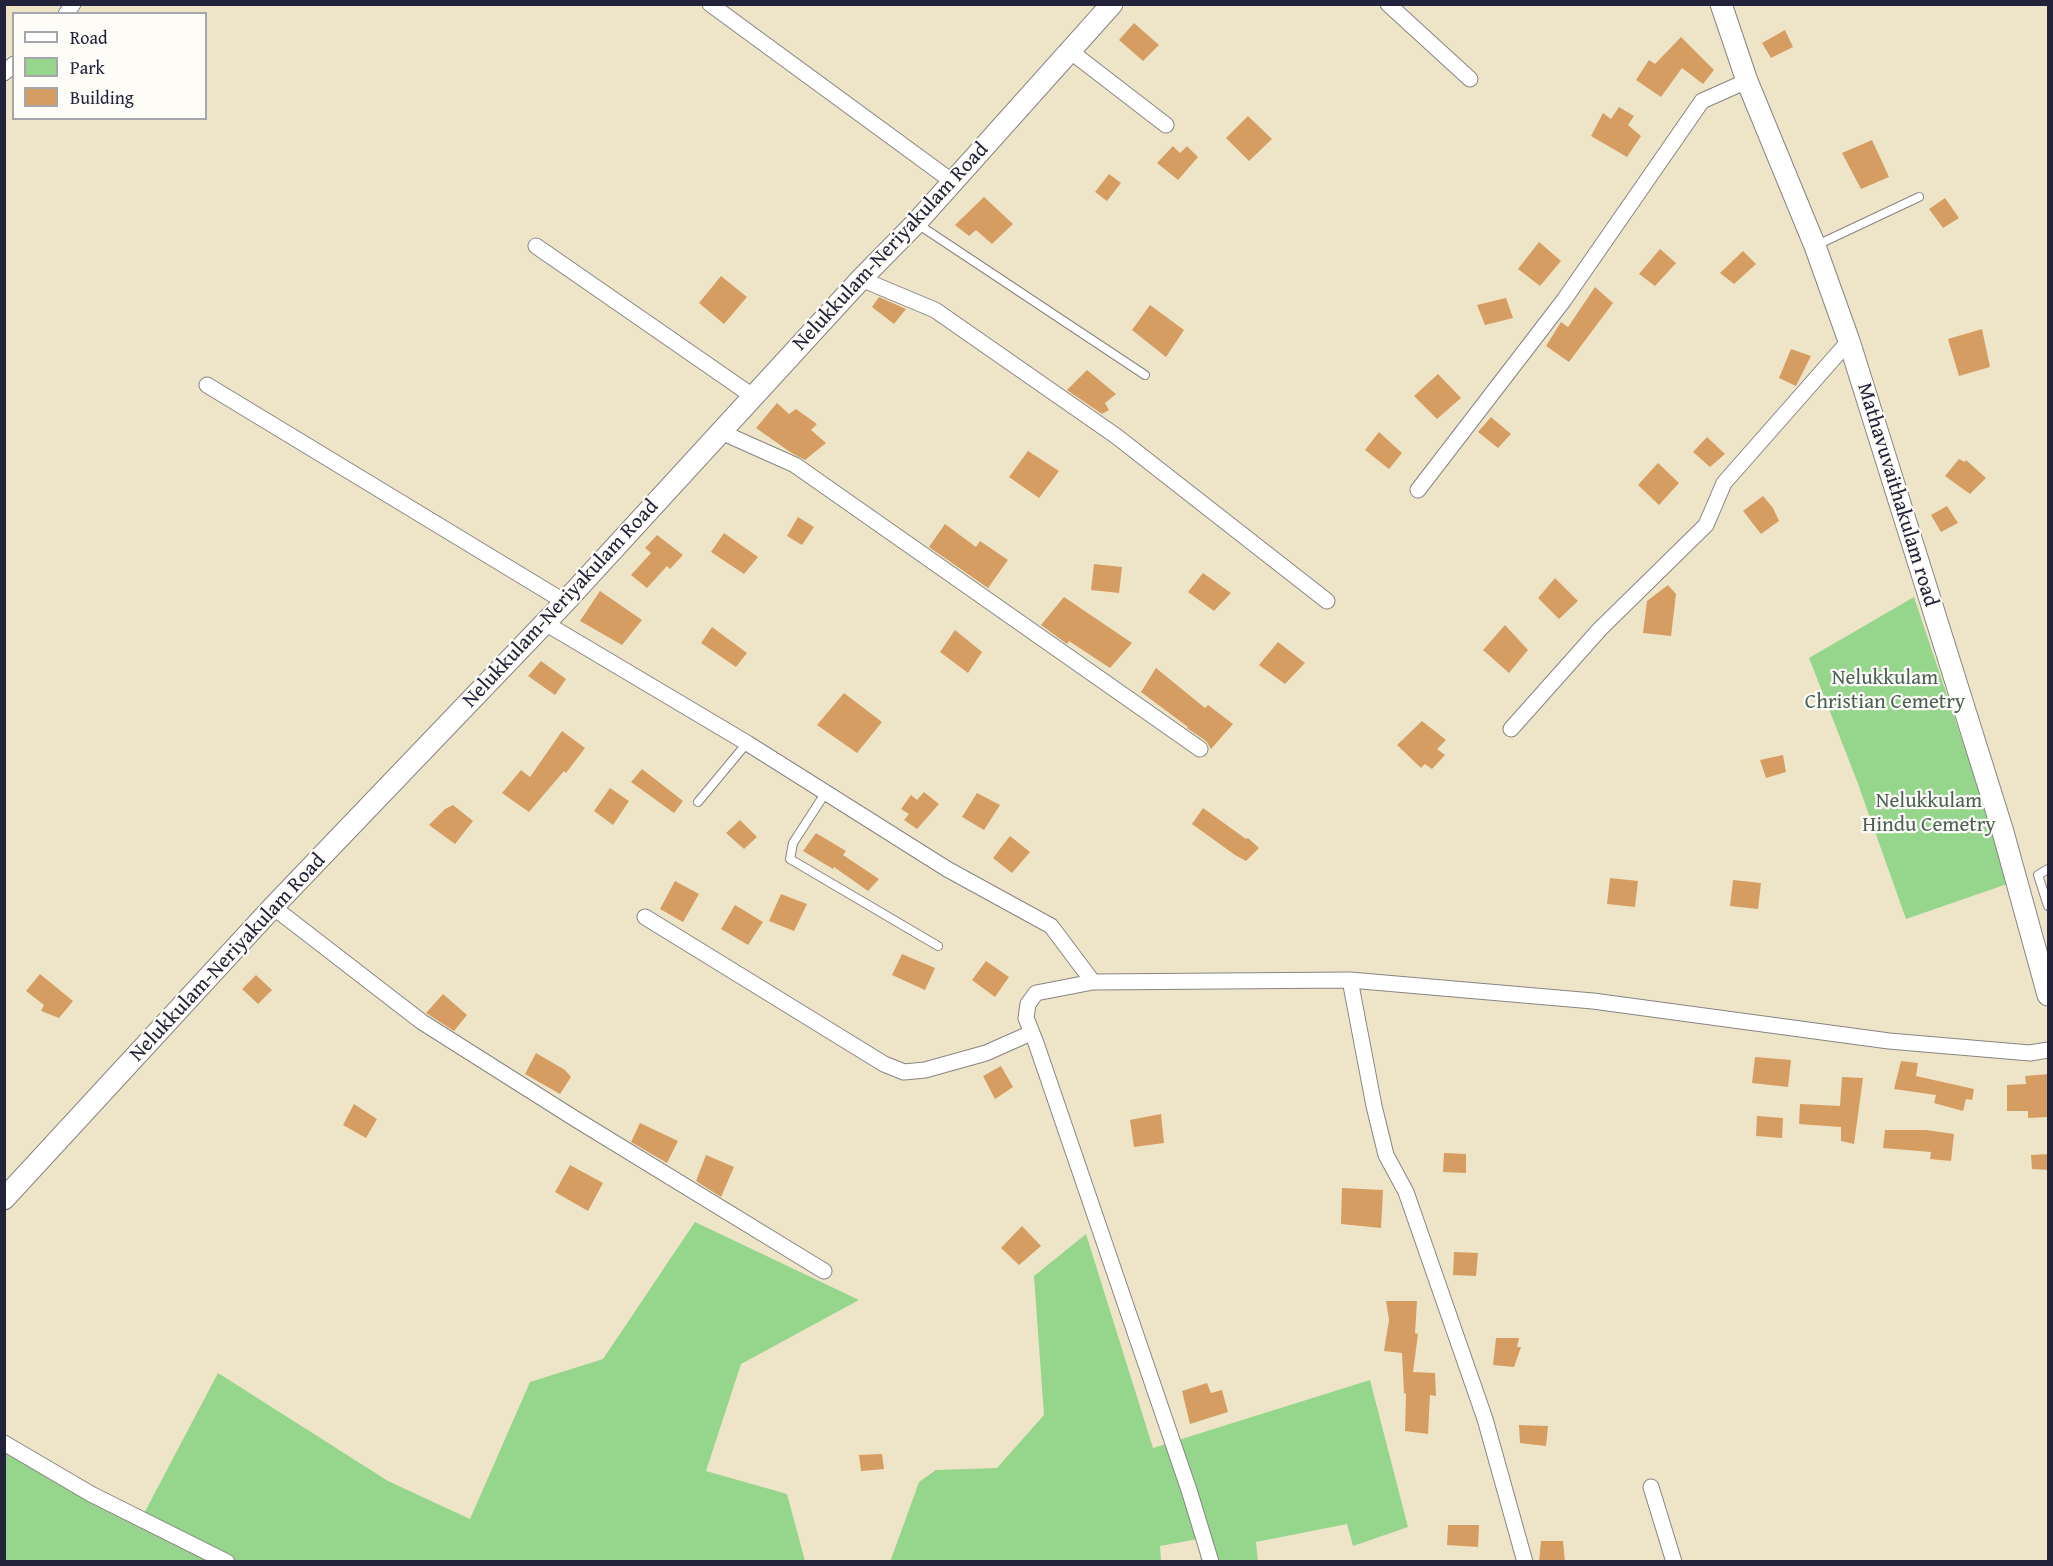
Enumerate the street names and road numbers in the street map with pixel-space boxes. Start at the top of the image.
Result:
street label: Nelukkulam-Neriyakulam Road [788,138,994,356]
street label: Mathavuvaithakulam road [1851,380,1943,610]
street label: Nelukkulam-Neriyakulam Road [458,495,664,713]
street label: Nelukkulam-Neriyakulam Road [125,849,331,1067]

